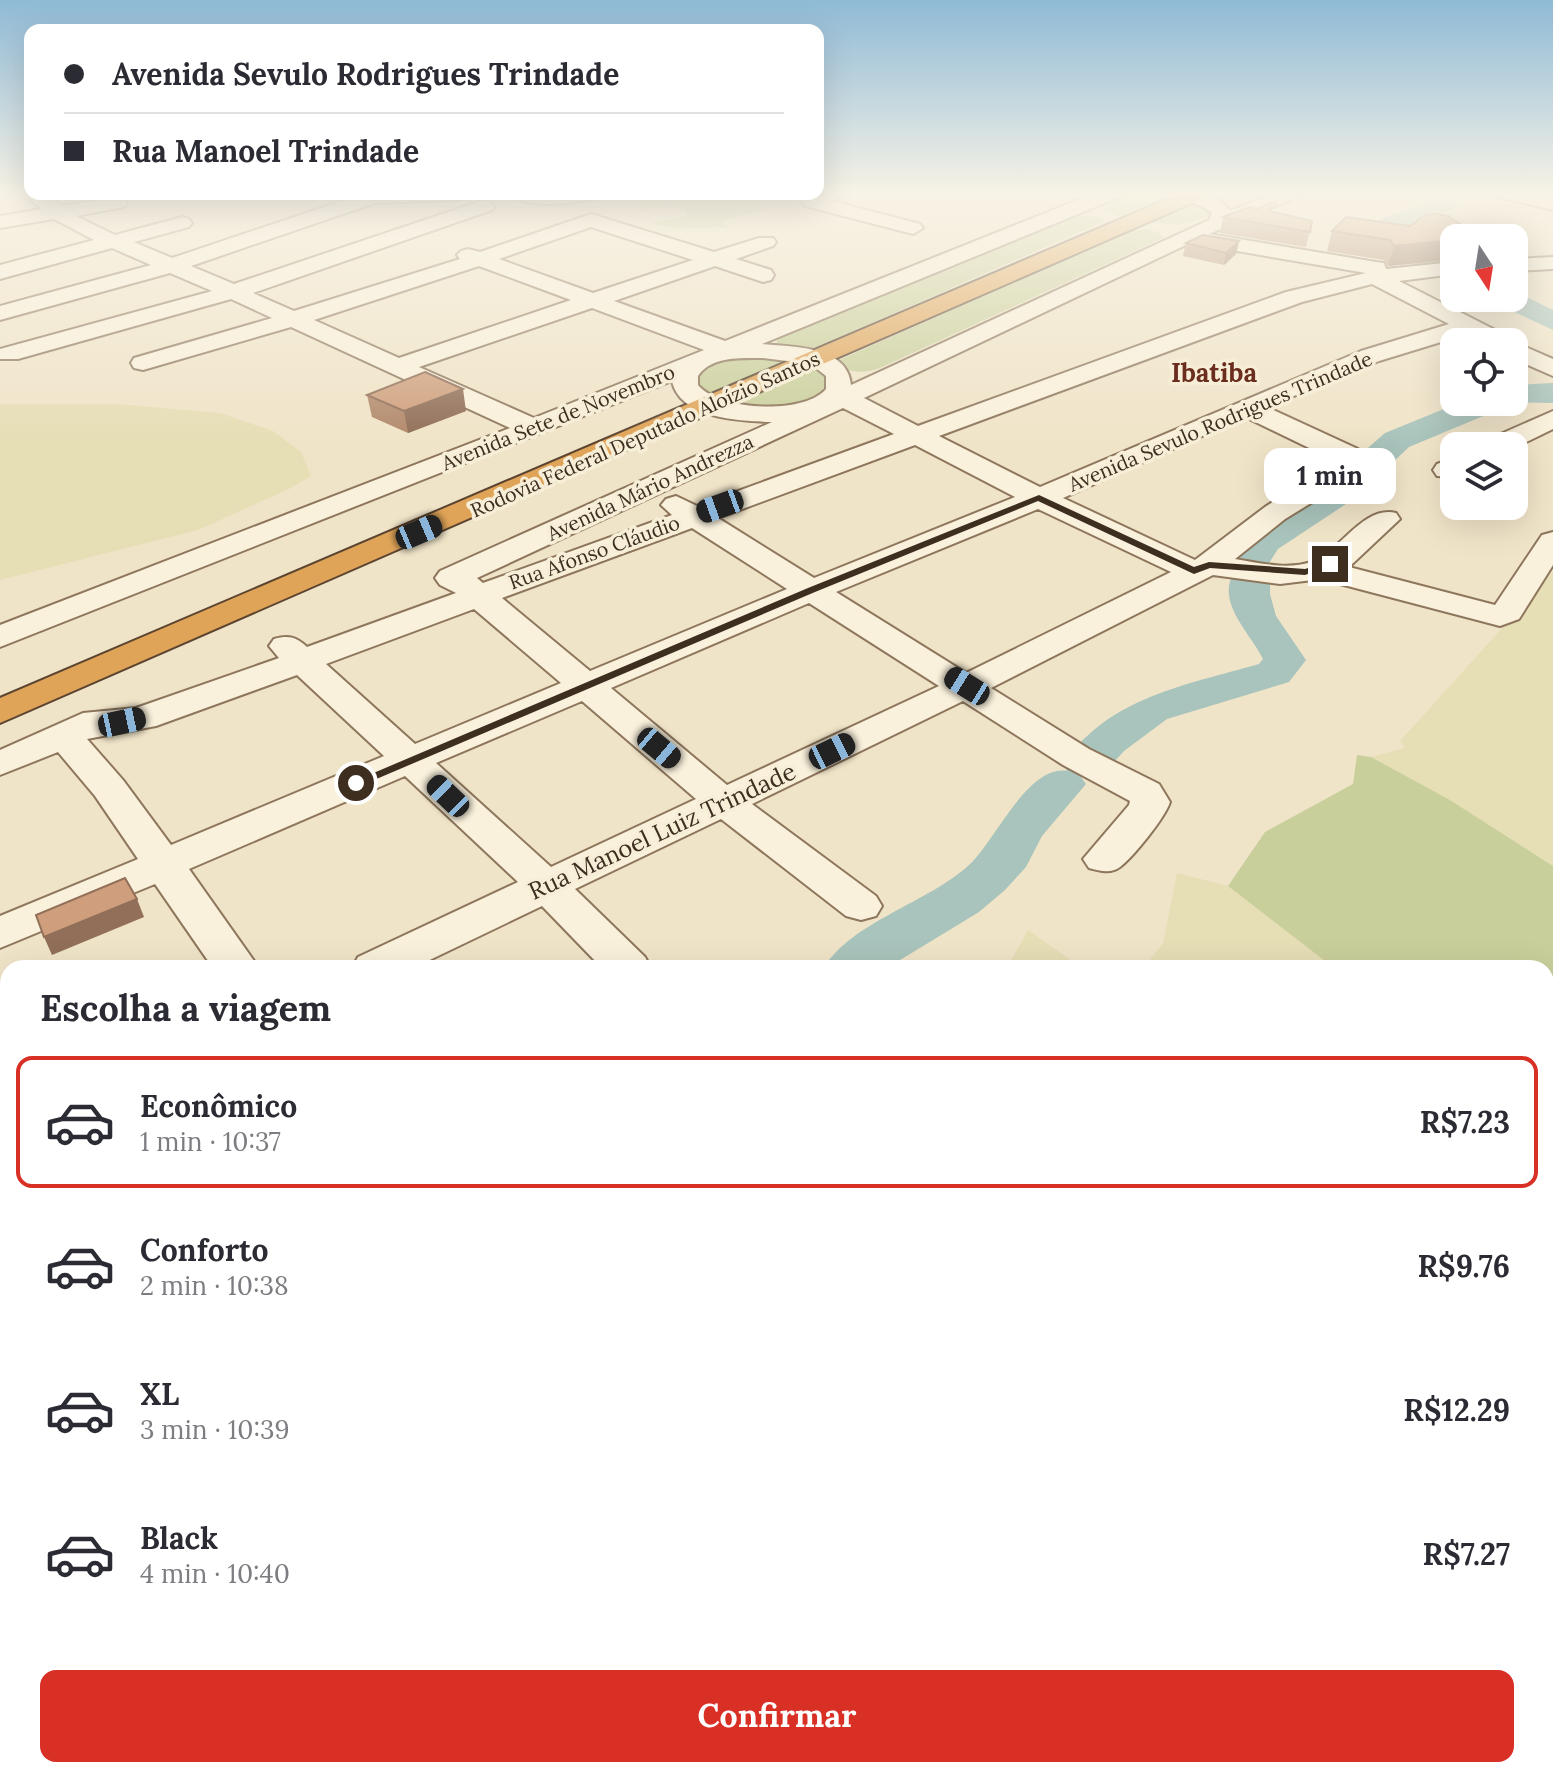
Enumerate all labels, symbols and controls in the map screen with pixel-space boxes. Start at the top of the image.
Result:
text: Avenida Sevulo Rodrigues Trindade [112,55,619,93]
text: Rua Manoel Trindade [112,132,419,170]
north arrow [1440,224,1528,312]
map controls [1440,224,1528,520]
button: locate [1440,328,1528,416]
street label: Rodovia Federal Deputado Aloízio Santos [466,345,824,523]
street label: Avenida Sevulo Rodrigues Trindade [1063,345,1376,497]
district label: Ibatiba [1171,356,1257,389]
street label: Avenida Sete de Novembro [437,359,678,476]
street label: Avenida Mário Andrezza [542,428,757,546]
button: layers [1440,432,1528,520]
callout: 1 min [1264,448,1396,504]
text: 1 min [1297,459,1363,492]
car [693,487,747,525]
street label: Rua Afonso Cláudio [505,509,683,595]
car [392,512,446,552]
route end [1312,546,1348,582]
car [940,663,994,709]
car [96,705,148,739]
car [633,723,685,773]
car [805,730,859,772]
street label: Rua Manoel Luiz Trindade [523,755,801,907]
route start [338,765,374,801]
car [422,771,474,821]
text: Escolha a viagem [40,985,331,1031]
icon: car [44,1086,116,1158]
text: Econômico [140,1087,297,1125]
text: R$7.23 [1420,1103,1510,1141]
text: 1 min · 10:37 [140,1125,281,1158]
icon: car [44,1230,116,1302]
text: Conforto [140,1231,268,1269]
text: R$9.76 [1418,1247,1510,1285]
text: 2 min · 10:38 [140,1269,289,1302]
icon: car [44,1374,116,1446]
text: XL [140,1375,179,1413]
text: R$12.29 [1403,1391,1510,1429]
text: 3 min · 10:39 [140,1413,289,1446]
icon: car [44,1518,116,1590]
text: Black [140,1519,218,1557]
text: R$7.27 [1423,1535,1510,1573]
text: 4 min · 10:40 [140,1557,290,1590]
button: Confirmar [40,1670,1514,1762]

